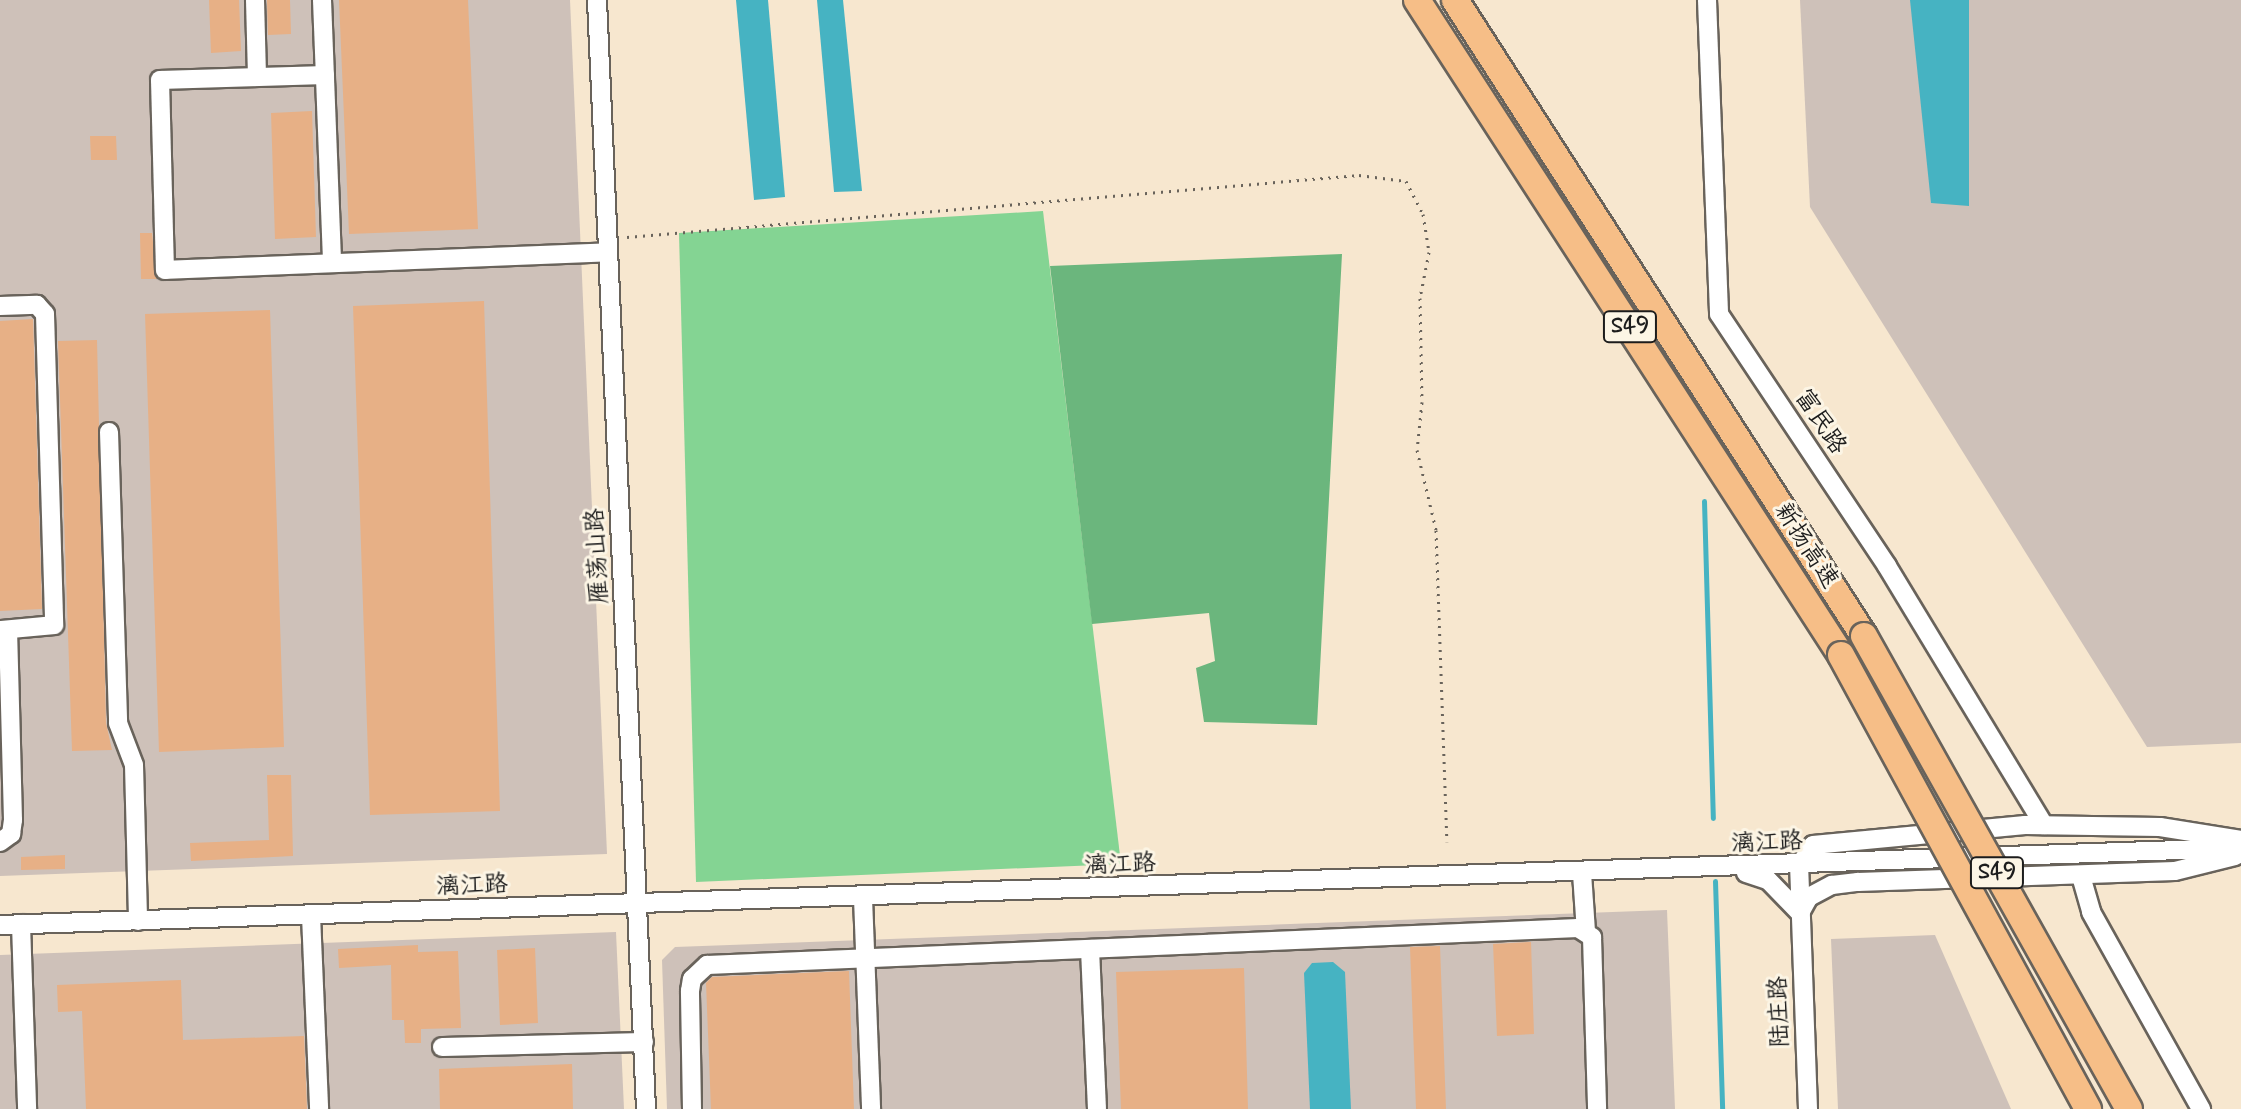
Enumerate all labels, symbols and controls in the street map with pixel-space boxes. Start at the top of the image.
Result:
road number: S49 [1602,309,1658,345]
street label: 富民路 [1788,384,1852,460]
street label: 新扬高速 [1768,498,1844,594]
street label: 雁荡山路 [581,507,615,605]
street label: 漓江路 [1731,827,1803,859]
street label: 漓江路 [1084,849,1156,881]
road number: S49 [1969,855,2025,891]
street label: 漓江路 [436,870,508,902]
street label: 陆庄路 [1764,976,1796,1048]

